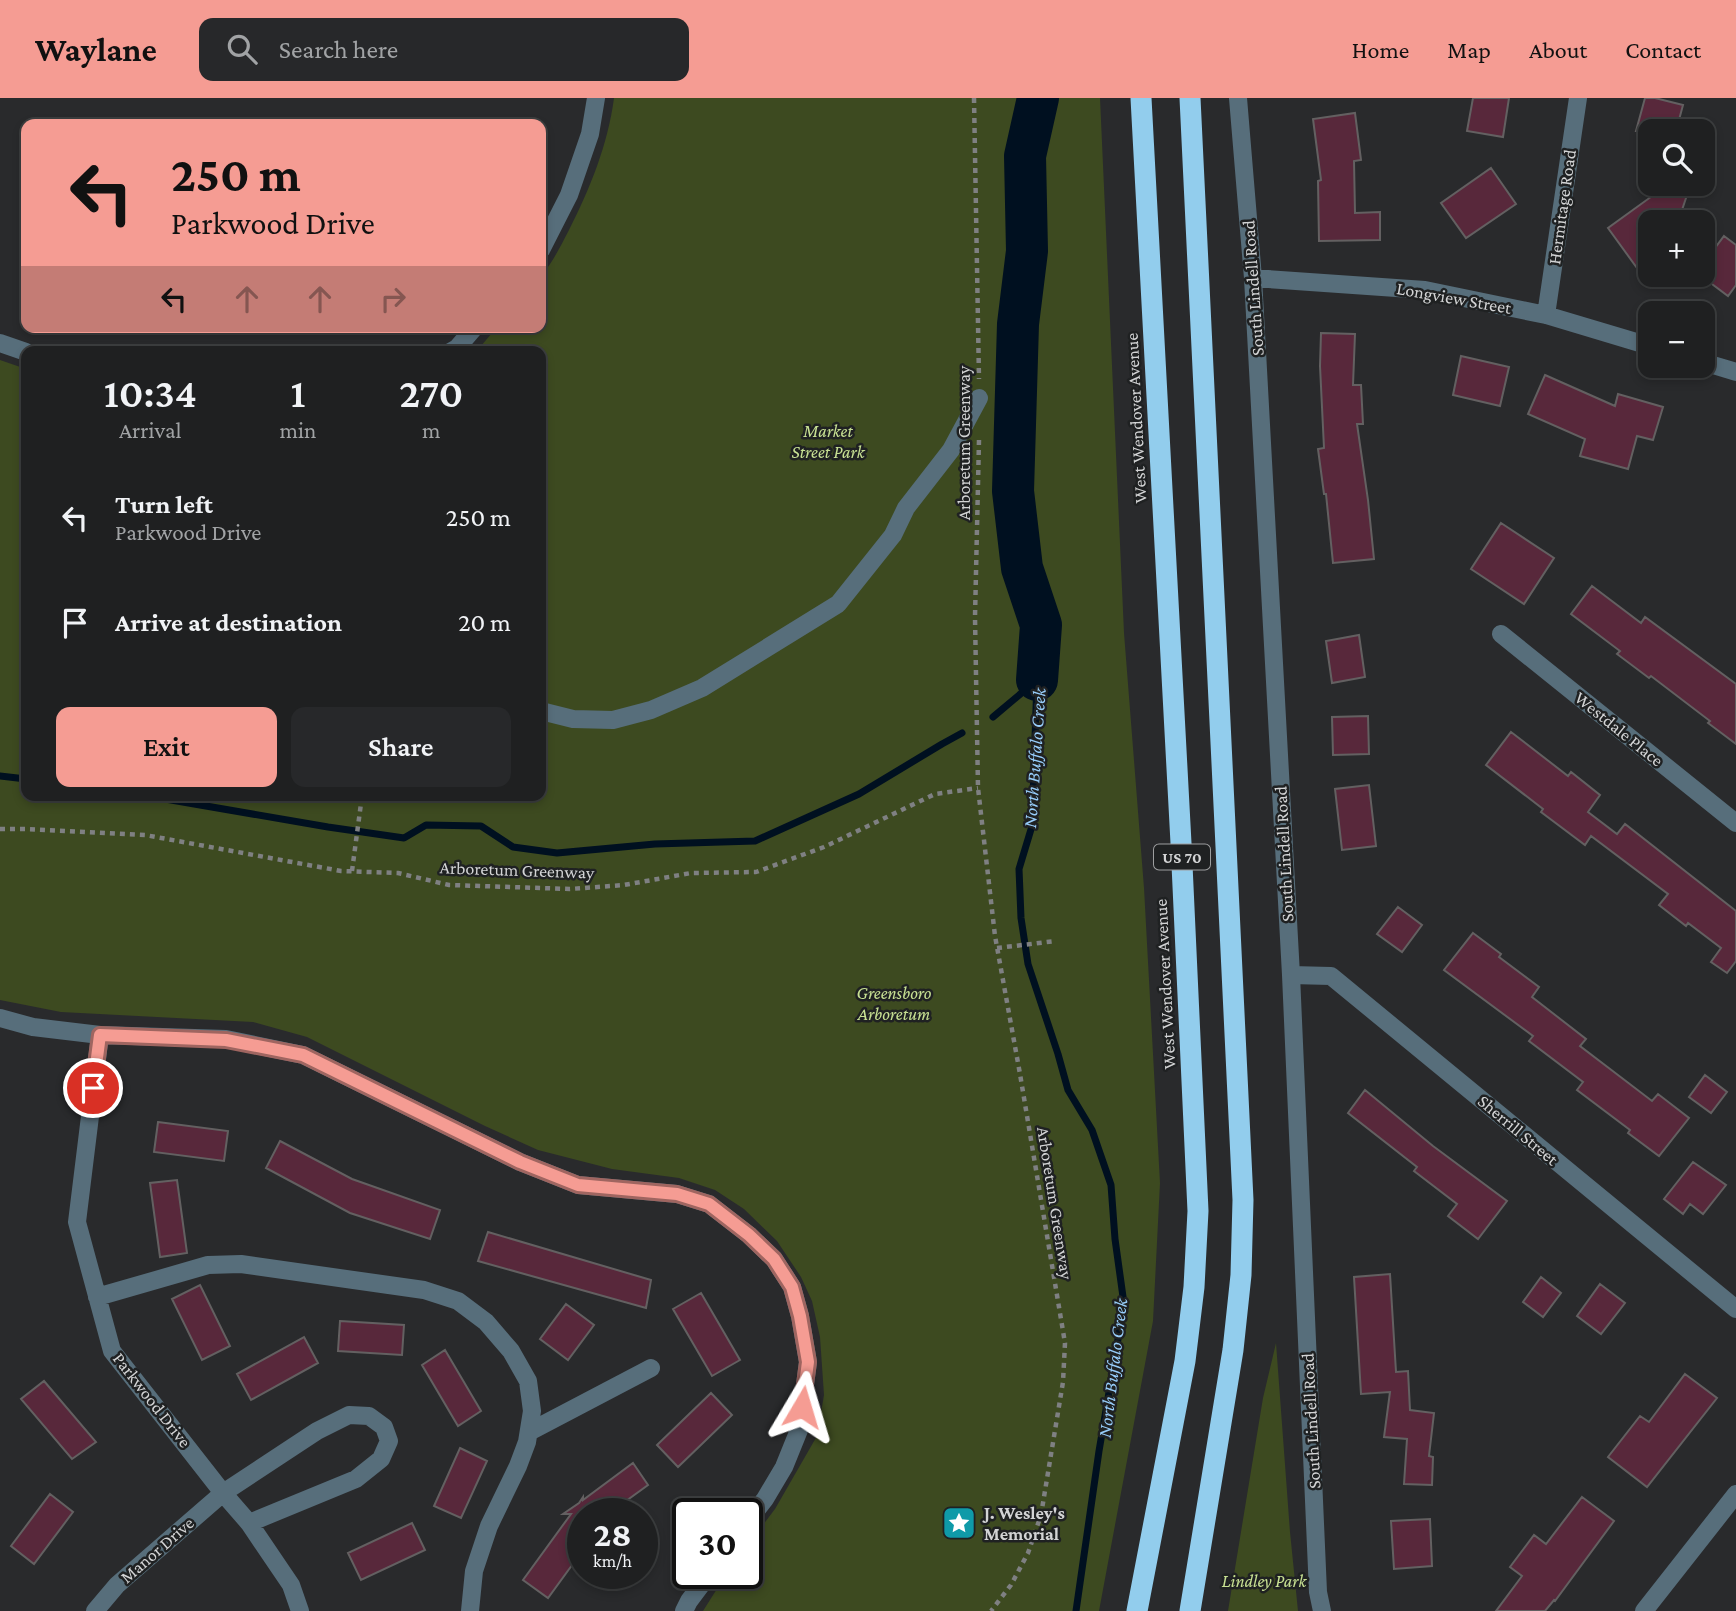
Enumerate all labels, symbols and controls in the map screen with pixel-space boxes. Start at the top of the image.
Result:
search box [199,18,689,81]
icon: search [223,30,261,68]
text: Waylane [35,31,157,68]
text: Search here [279,35,398,64]
text: Home [1352,36,1409,63]
text: Map [1447,36,1491,63]
text: About [1529,36,1587,63]
text: Contact [1625,36,1701,63]
map controls [1638,119,1715,378]
button: search [1638,119,1715,196]
icon: left [56,147,147,238]
text: 250 m [171,147,301,202]
street label: Hermitage Road [1544,148,1580,266]
text: Parkwood Drive [171,205,375,241]
button: + [1638,210,1715,287]
street label: South Lindell Road [1238,219,1268,357]
street label: Longview Street [1395,278,1514,318]
icon: left [155,280,193,318]
icon: ahead [228,280,266,318]
icon: ahead [301,280,339,318]
icon: right [374,280,412,318]
button: − [1638,301,1715,378]
street label: West Wendover Avenue [1122,332,1150,504]
street label: Arboretum Greenway [954,365,974,520]
text: 10:34 [104,369,197,416]
text: 1 [291,369,306,416]
text: 270 [399,369,463,416]
text: Arrival [119,417,182,443]
text: min [280,417,316,443]
text: m [422,417,440,443]
park label: Market Street Park [791,421,866,462]
text: Turn left [115,490,213,519]
icon: left [56,499,94,537]
text: 250 m [446,503,511,532]
text: Parkwood Drive [115,519,261,545]
icon: arrive [56,604,94,642]
text: Arrive at destination [115,608,342,637]
text: 20 m [458,608,511,637]
water label: North Buffalo Creek [1019,687,1050,829]
street label: Westdale Place [1571,687,1667,771]
button: Exit [56,707,277,787]
button: Share [291,707,511,787]
street label: South Lindell Road [1270,785,1298,922]
road number: US 70 [1154,844,1210,870]
street label: Arboretum Greenway [439,857,595,883]
street label: West Wendover Avenue [1151,898,1179,1070]
park label: Greensboro Arboretum [856,983,932,1024]
pin [63,1058,123,1118]
icon: arrive [74,1069,112,1107]
street label: Sherrill Street [1474,1091,1563,1170]
street label: Arboretum Greenway [1033,1125,1077,1282]
water label: North Buffalo Creek [1094,1296,1132,1439]
street label: Parkwood Drive [109,1349,195,1451]
street label: South Lindell Road [1297,1352,1325,1489]
position arrow [765,1370,839,1444]
speed limit sign: 30 [672,1498,763,1589]
place label: J. Wesley's Memorial [982,1503,1065,1544]
place icon: J. Wesley's Memorial [940,1504,978,1542]
street label: Manor Drive [116,1513,198,1587]
text: 28 [593,1515,632,1554]
text: km/h [593,1551,632,1571]
park label: Lindley Park [1222,1571,1307,1591]

